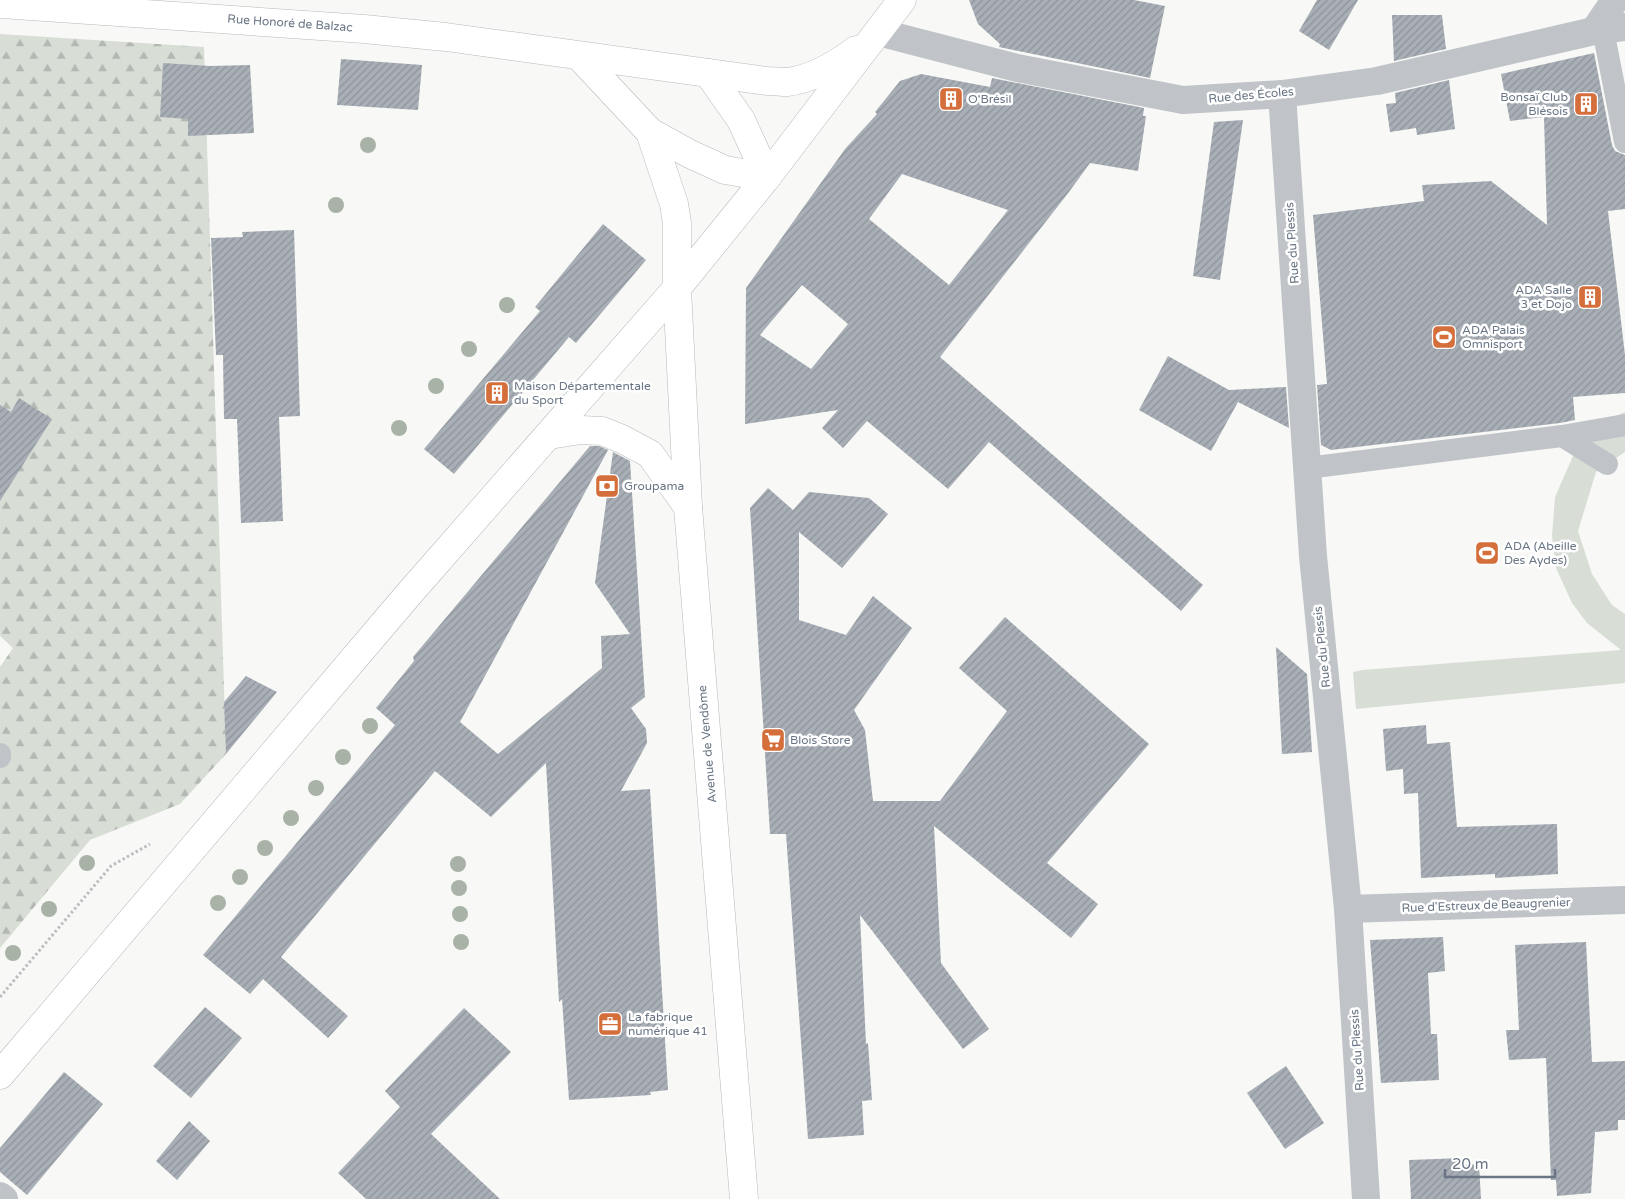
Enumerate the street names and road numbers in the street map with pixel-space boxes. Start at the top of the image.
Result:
street label: Rue Honoré de Balzac [227,12,353,34]
street label: Rue des Écoles [1208,84,1295,106]
street label: Rue du Plessis [1282,201,1302,284]
street label: Rue du Plessis [1311,605,1333,688]
street label: Avenue de Vendôme [695,684,719,803]
street label: Rue d'Estreux de Beaugrenier [1401,895,1571,915]
street label: Rue du Plessis [1347,1008,1367,1091]

